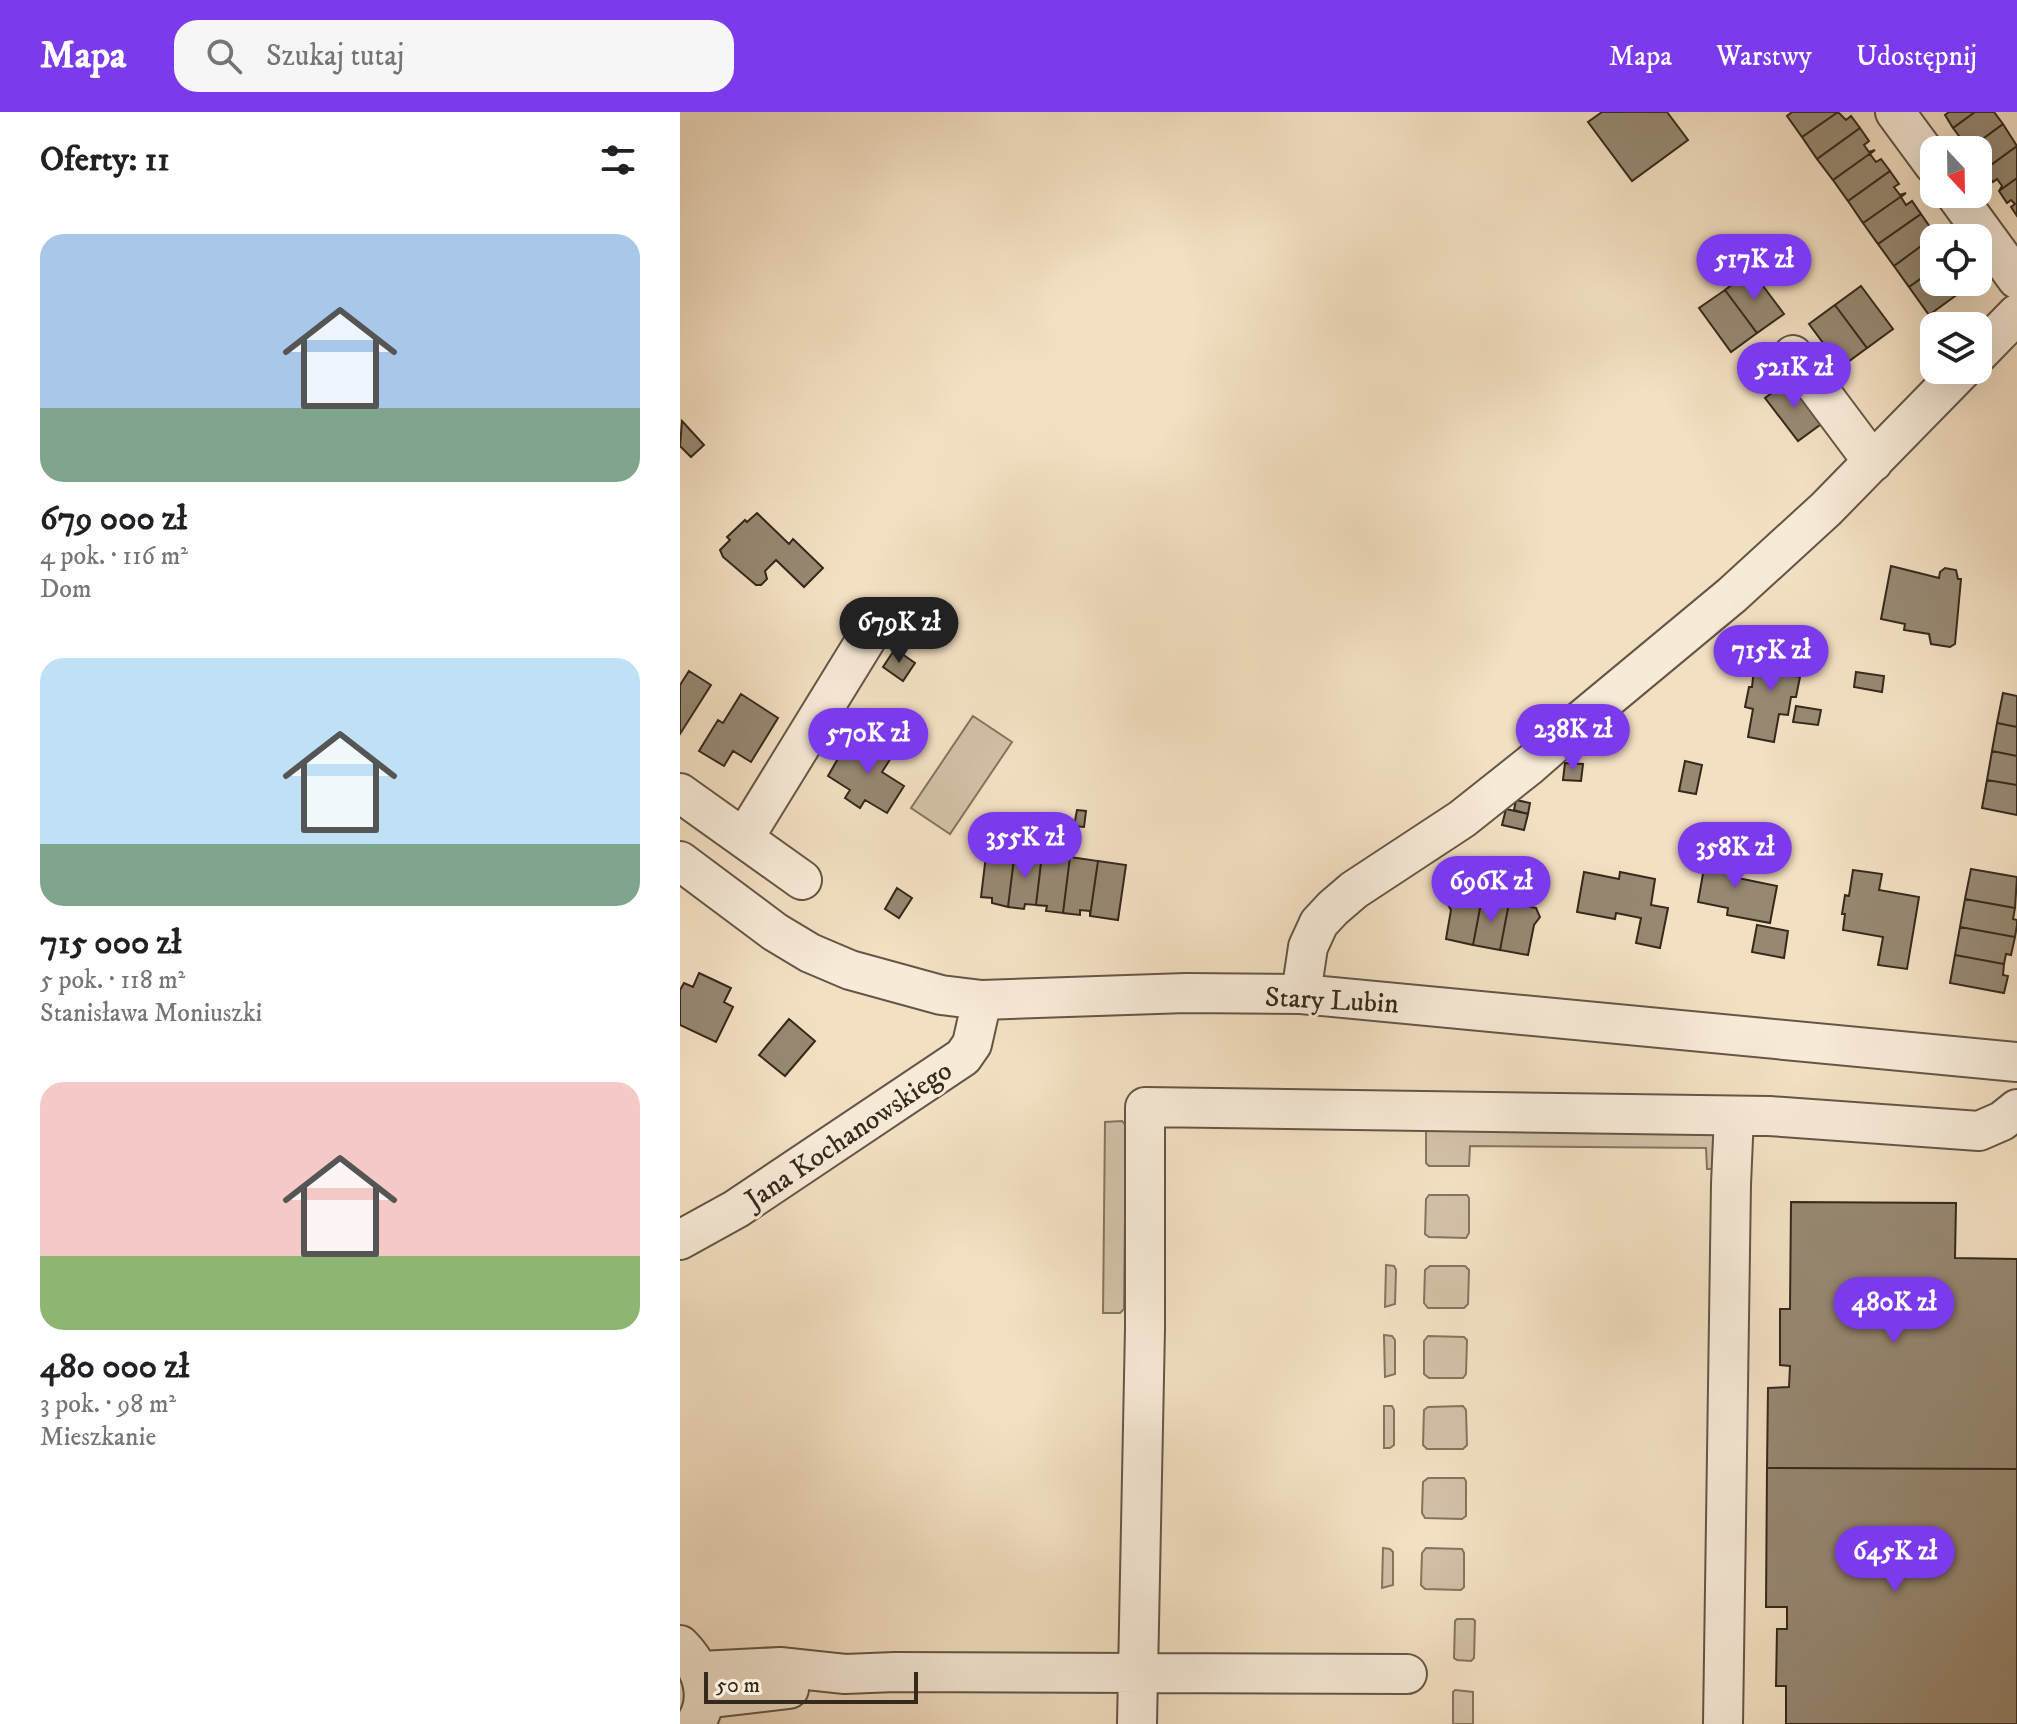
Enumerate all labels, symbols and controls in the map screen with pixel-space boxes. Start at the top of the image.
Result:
search box [174,20,734,92]
text: Mapa [40,32,126,80]
icon: search [202,34,246,78]
text: Szukaj tutaj [266,38,404,75]
text: Mapa [1609,39,1672,74]
text: Warstwy [1716,39,1812,74]
text: Udostępnij [1856,39,1977,74]
north arrow [1920,136,1992,208]
map controls [1920,136,1992,384]
icon: filters [596,138,640,182]
text: Oferty: 11 [40,139,170,181]
button: locate [1920,224,1992,296]
pin: 517K zł [1680,234,1828,302]
text: 517K zł [1714,243,1794,276]
icon: home [268,286,412,430]
button: layers [1920,312,1992,384]
pin: 521K zł [1720,342,1868,410]
text: 521K zł [1755,351,1833,384]
text: 679 000 zł [40,498,187,540]
text: 4 pok. · 116 m² [40,540,188,573]
text: Dom [40,573,92,606]
pin: 679K zł [825,597,973,665]
text: 679K zł [857,606,941,639]
pin: 715K zł [1697,625,1845,693]
text: 715K zł [1732,634,1810,667]
pin: 238K zł [1499,704,1647,772]
pin: 570K zł [794,708,942,776]
icon: home [268,710,412,854]
text: 238K zł [1534,713,1612,746]
text: 570K zł [826,717,910,750]
pin: 355K zł [951,812,1099,880]
text: 355K zł [986,821,1064,854]
pin: 358K zł [1661,822,1809,890]
text: 358K zł [1696,831,1774,864]
pin: 696K zł [1417,856,1565,924]
text: 696K zł [1450,865,1532,898]
text: 715 000 zł [40,922,182,964]
text: 5 pok. · 118 m² [40,964,185,997]
street label: Stary Lubin [1264,980,1400,1021]
text: Stanisława Moniuszki [40,997,262,1030]
street label: Jana Kochanowskiego [736,1053,959,1219]
icon: home [268,1134,412,1278]
pin: 480K zł [1820,1277,1968,1345]
text: 480K zł [1852,1286,1936,1319]
text: 480 000 zł [40,1346,189,1388]
text: 3 pok. · 98 m² [40,1388,176,1421]
text: Mieszkanie [40,1421,156,1454]
pin: 645K zł [1821,1526,1969,1594]
text: 645K zł [1853,1535,1937,1568]
scale bar [704,1668,918,1704]
text: 50 m [716,1672,760,1699]

